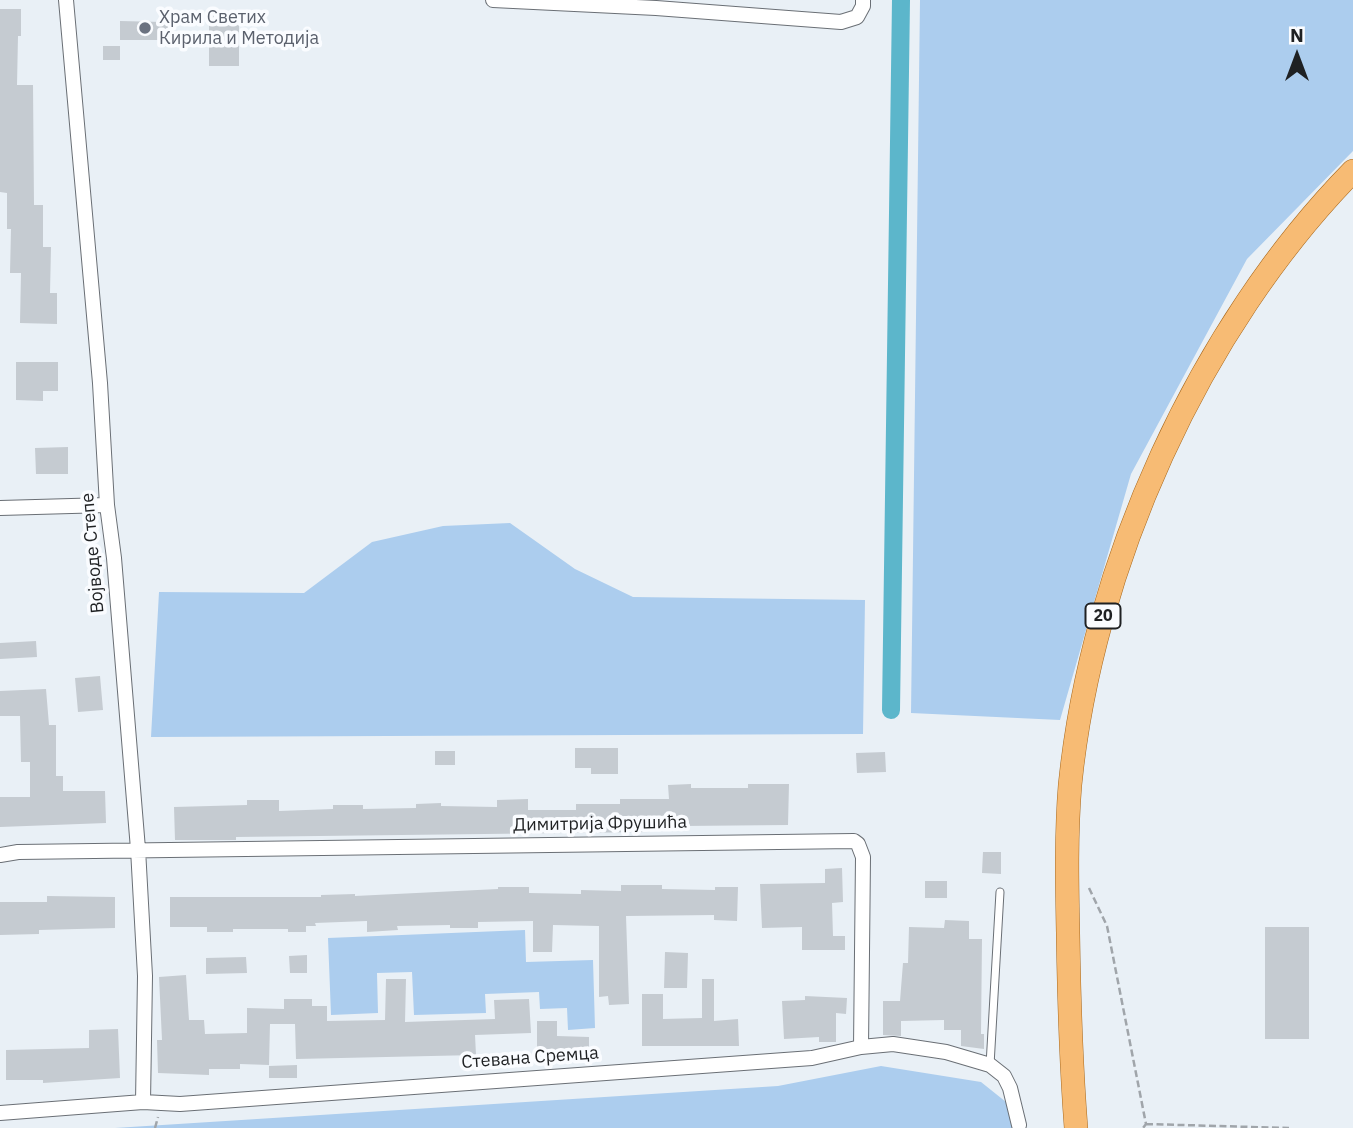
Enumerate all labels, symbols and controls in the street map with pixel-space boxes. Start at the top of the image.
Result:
place label: Храм Светих Кирила и Методија [159,7,319,50]
marker: Храм Светих Кирила и Методија [137,20,153,36]
north arrow [1262,21,1332,91]
text: N [1290,23,1304,47]
street label: Војводе Степе [77,492,109,614]
road number: 20 [1086,604,1120,628]
street label: Димитрија Фрушића [513,812,687,836]
street label: Стевана Сремца [461,1042,599,1074]

